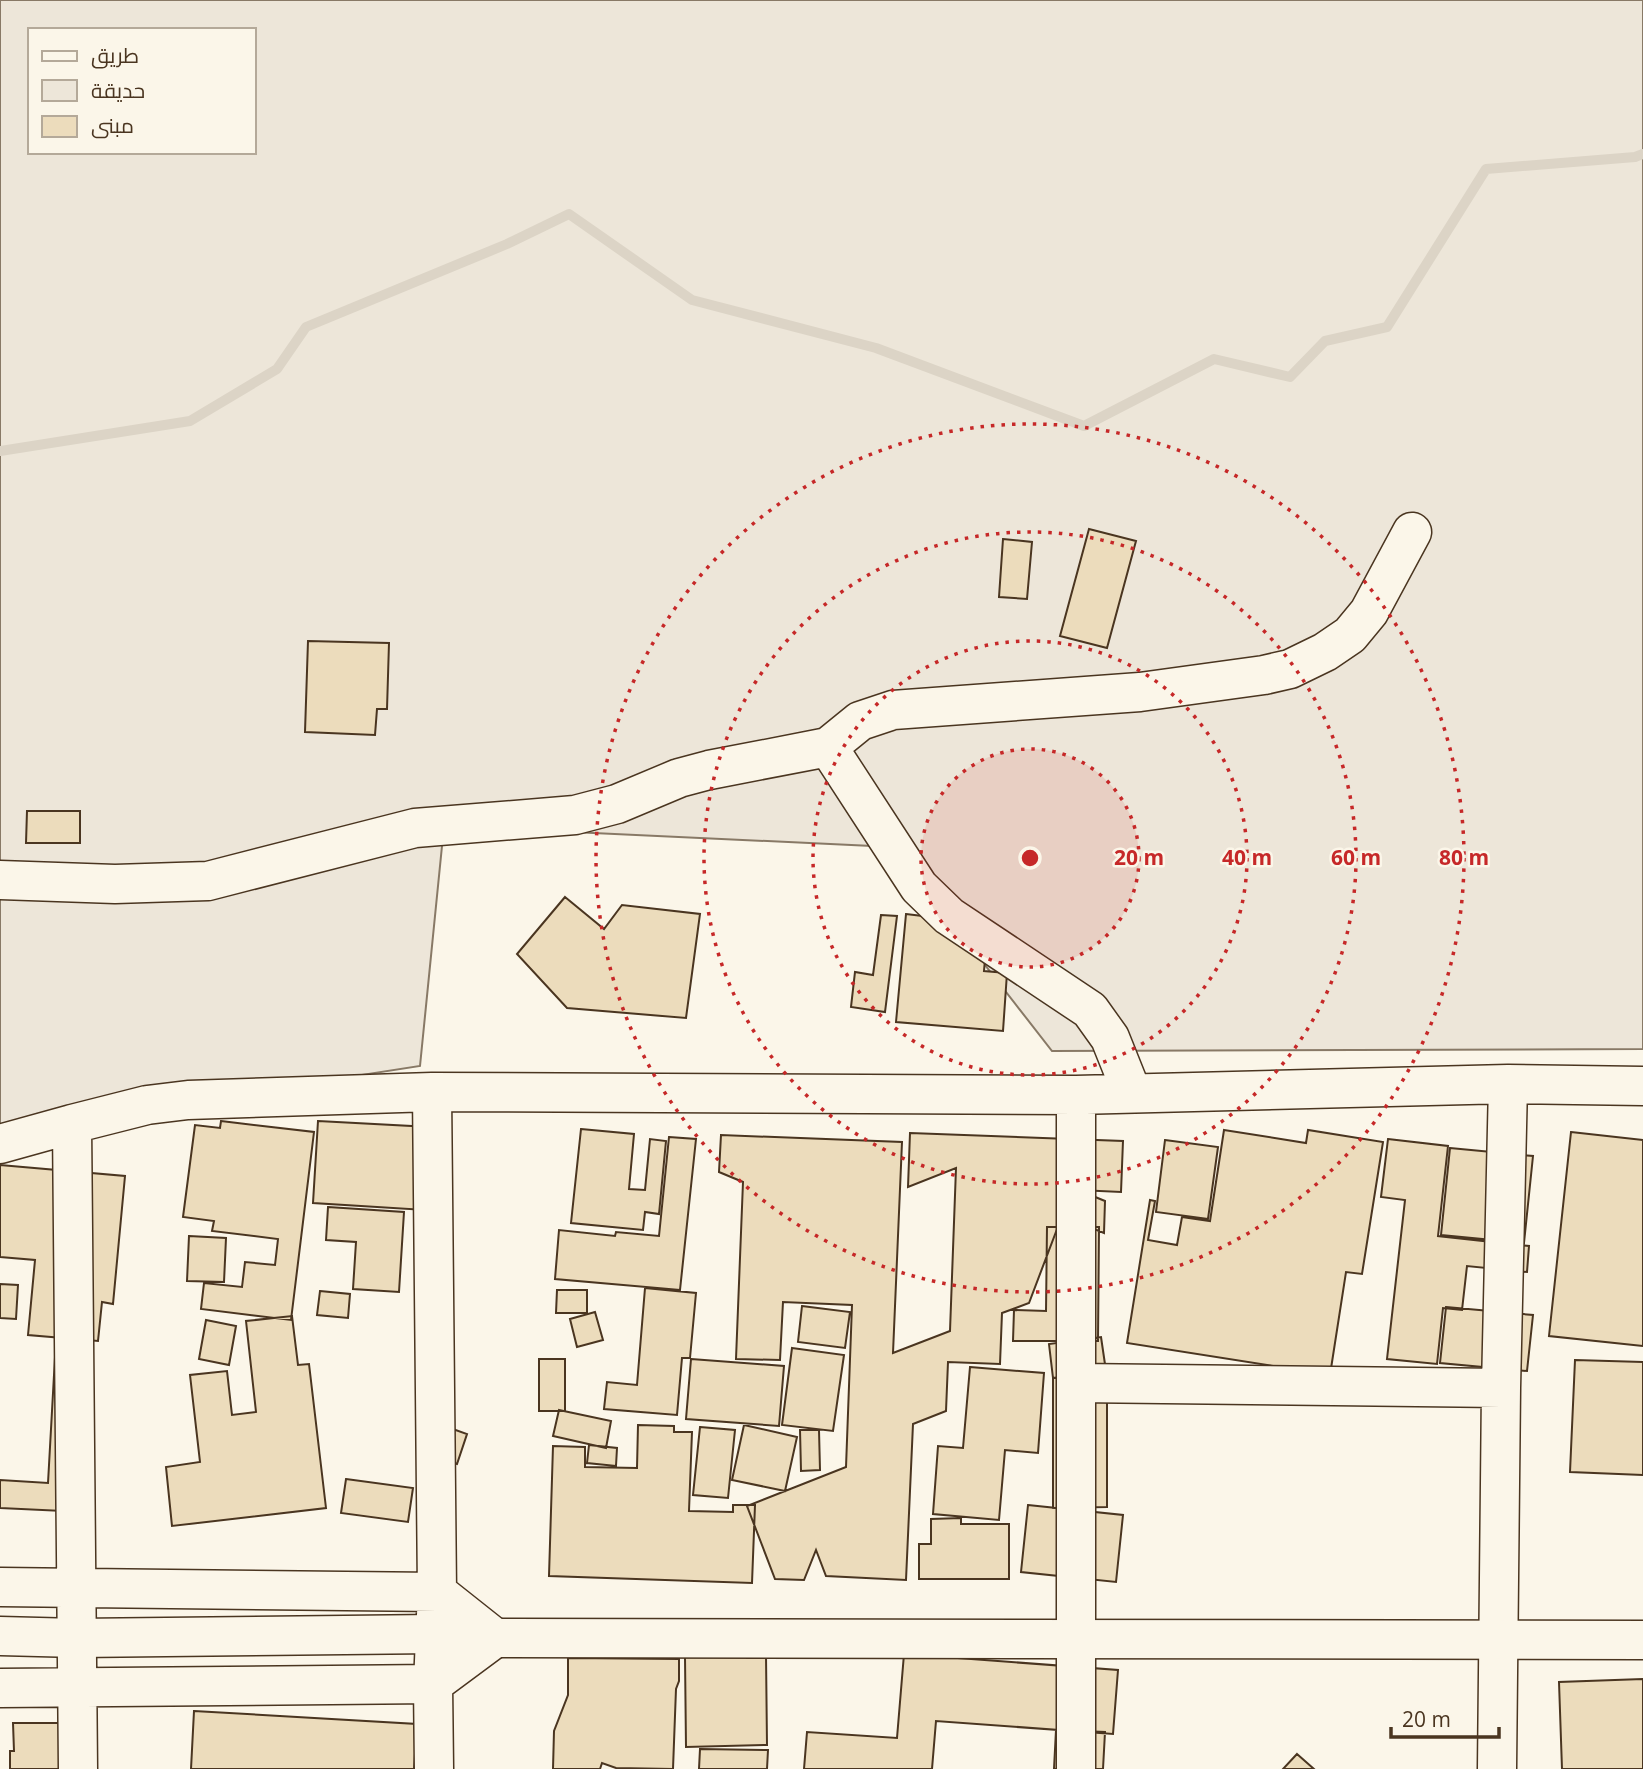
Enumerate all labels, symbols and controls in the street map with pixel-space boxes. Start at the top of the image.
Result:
legend [28,28,256,154]
text: طريق [91,41,139,69]
text: حديقة [91,76,145,104]
text: مبنى [91,111,134,139]
text: 20 m [1114,843,1164,871]
text: 40 m [1222,843,1272,871]
text: 60 m [1331,843,1381,871]
text: 80 m [1439,843,1489,871]
centre of rings [1018,846,1042,870]
scale bar [1391,1696,1500,1740]
text: 20 m [1402,1705,1451,1733]

